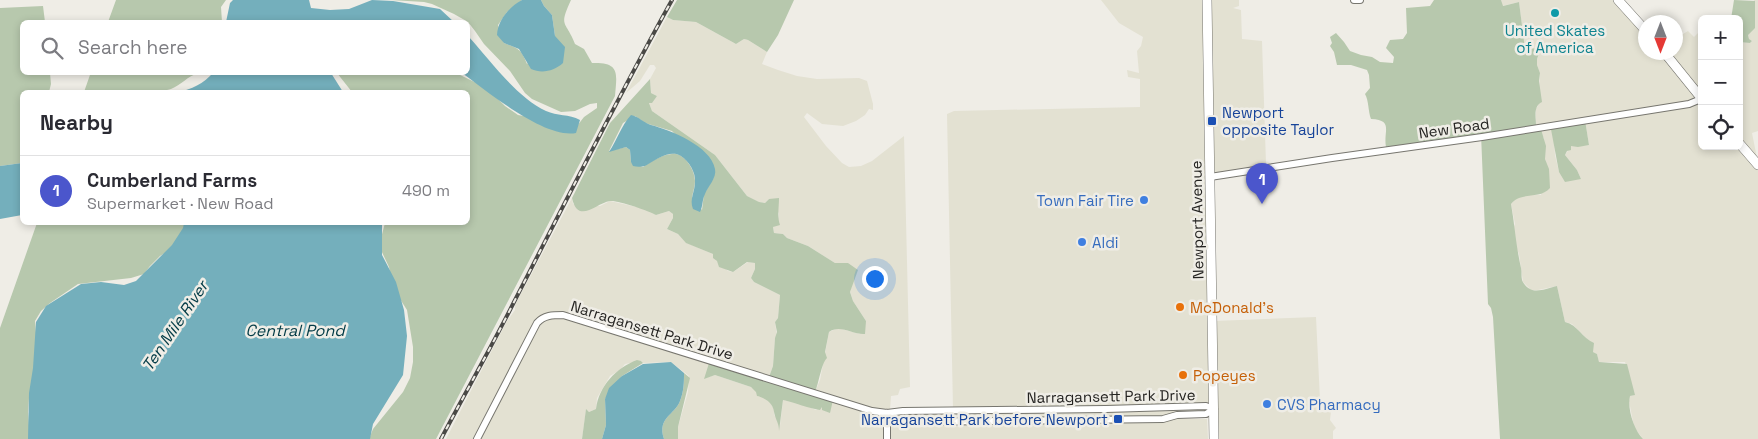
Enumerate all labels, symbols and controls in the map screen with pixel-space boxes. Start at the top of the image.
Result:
marker: United Skates of America [1549,7,1561,19]
north arrow [1638,15,1683,60]
map controls [1698,15,1743,150]
button: + [1698,15,1743,60]
search box [20,20,470,75]
place label: United Skates of America [1505,21,1605,57]
icon: search [38,34,66,62]
text: Search here [78,35,188,60]
button: − [1698,60,1743,105]
place label: Newport opposite Taylor [1222,103,1334,139]
button: locate [1698,105,1743,150]
text: Nearby [40,109,113,136]
street label: New Road [1417,114,1491,142]
marker: Newport opposite Taylor [1206,115,1218,127]
street label: Newport Avenue [1186,160,1208,280]
pin: 1 [1246,163,1278,204]
text: Cumberland Farms [87,168,257,193]
text: 1 [52,180,60,201]
text: 490 m [402,180,450,201]
place label: Town Fair Tire [1036,191,1134,210]
text: Supermarket · New Road [87,193,273,214]
marker: Town Fair Tire [1138,194,1150,206]
place label: Aldi [1092,233,1118,252]
marker: Aldi [1076,236,1088,248]
your location [862,266,888,292]
water label: Ten Mile River [137,275,214,375]
street label: Narragansett Park Drive [568,296,736,364]
place label: McDonald's [1190,298,1274,317]
marker: McDonald's [1174,301,1186,313]
water label: Central Pond [245,320,346,341]
place label: Popeyes [1193,366,1256,385]
marker: Popeyes [1177,369,1189,381]
street label: Narragansett Park Drive [1026,385,1196,407]
place label: CVS Pharmacy [1277,395,1381,414]
marker: CVS Pharmacy [1261,398,1273,410]
place label: Narragansett Park before Newport [861,410,1108,429]
marker: Narragansett Park before Newport [1112,413,1124,425]

